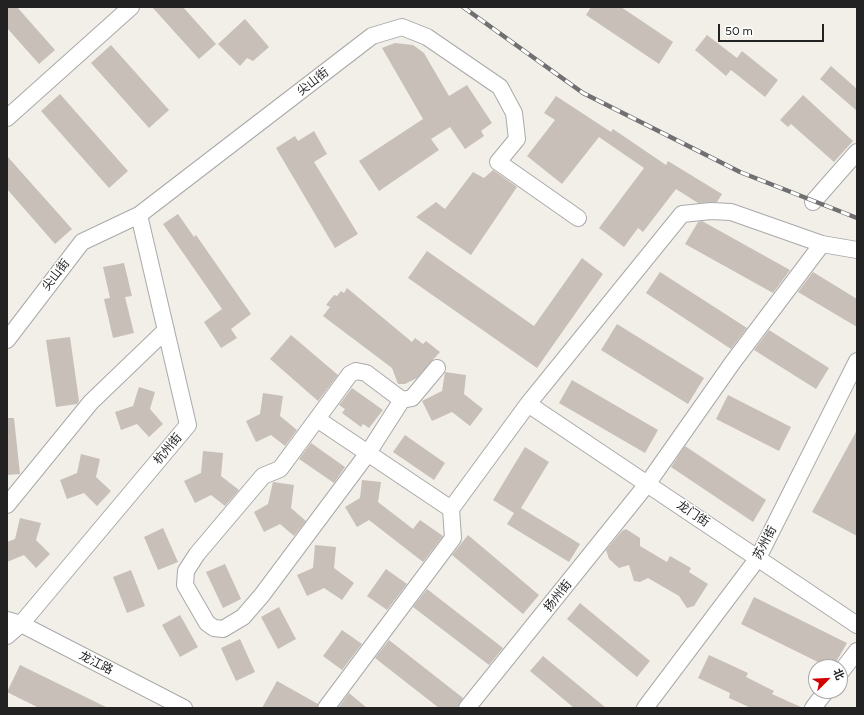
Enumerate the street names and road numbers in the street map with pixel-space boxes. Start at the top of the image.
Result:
street label: 尖山街 [294,65,332,99]
street label: 尖山街 [39,256,73,294]
street label: 杭州街 [151,431,185,467]
street label: 龙门街 [674,498,712,530]
street label: 苏州街 [750,524,780,562]
street label: 扬州街 [541,577,575,615]
street label: 龙江路 [77,648,115,678]

